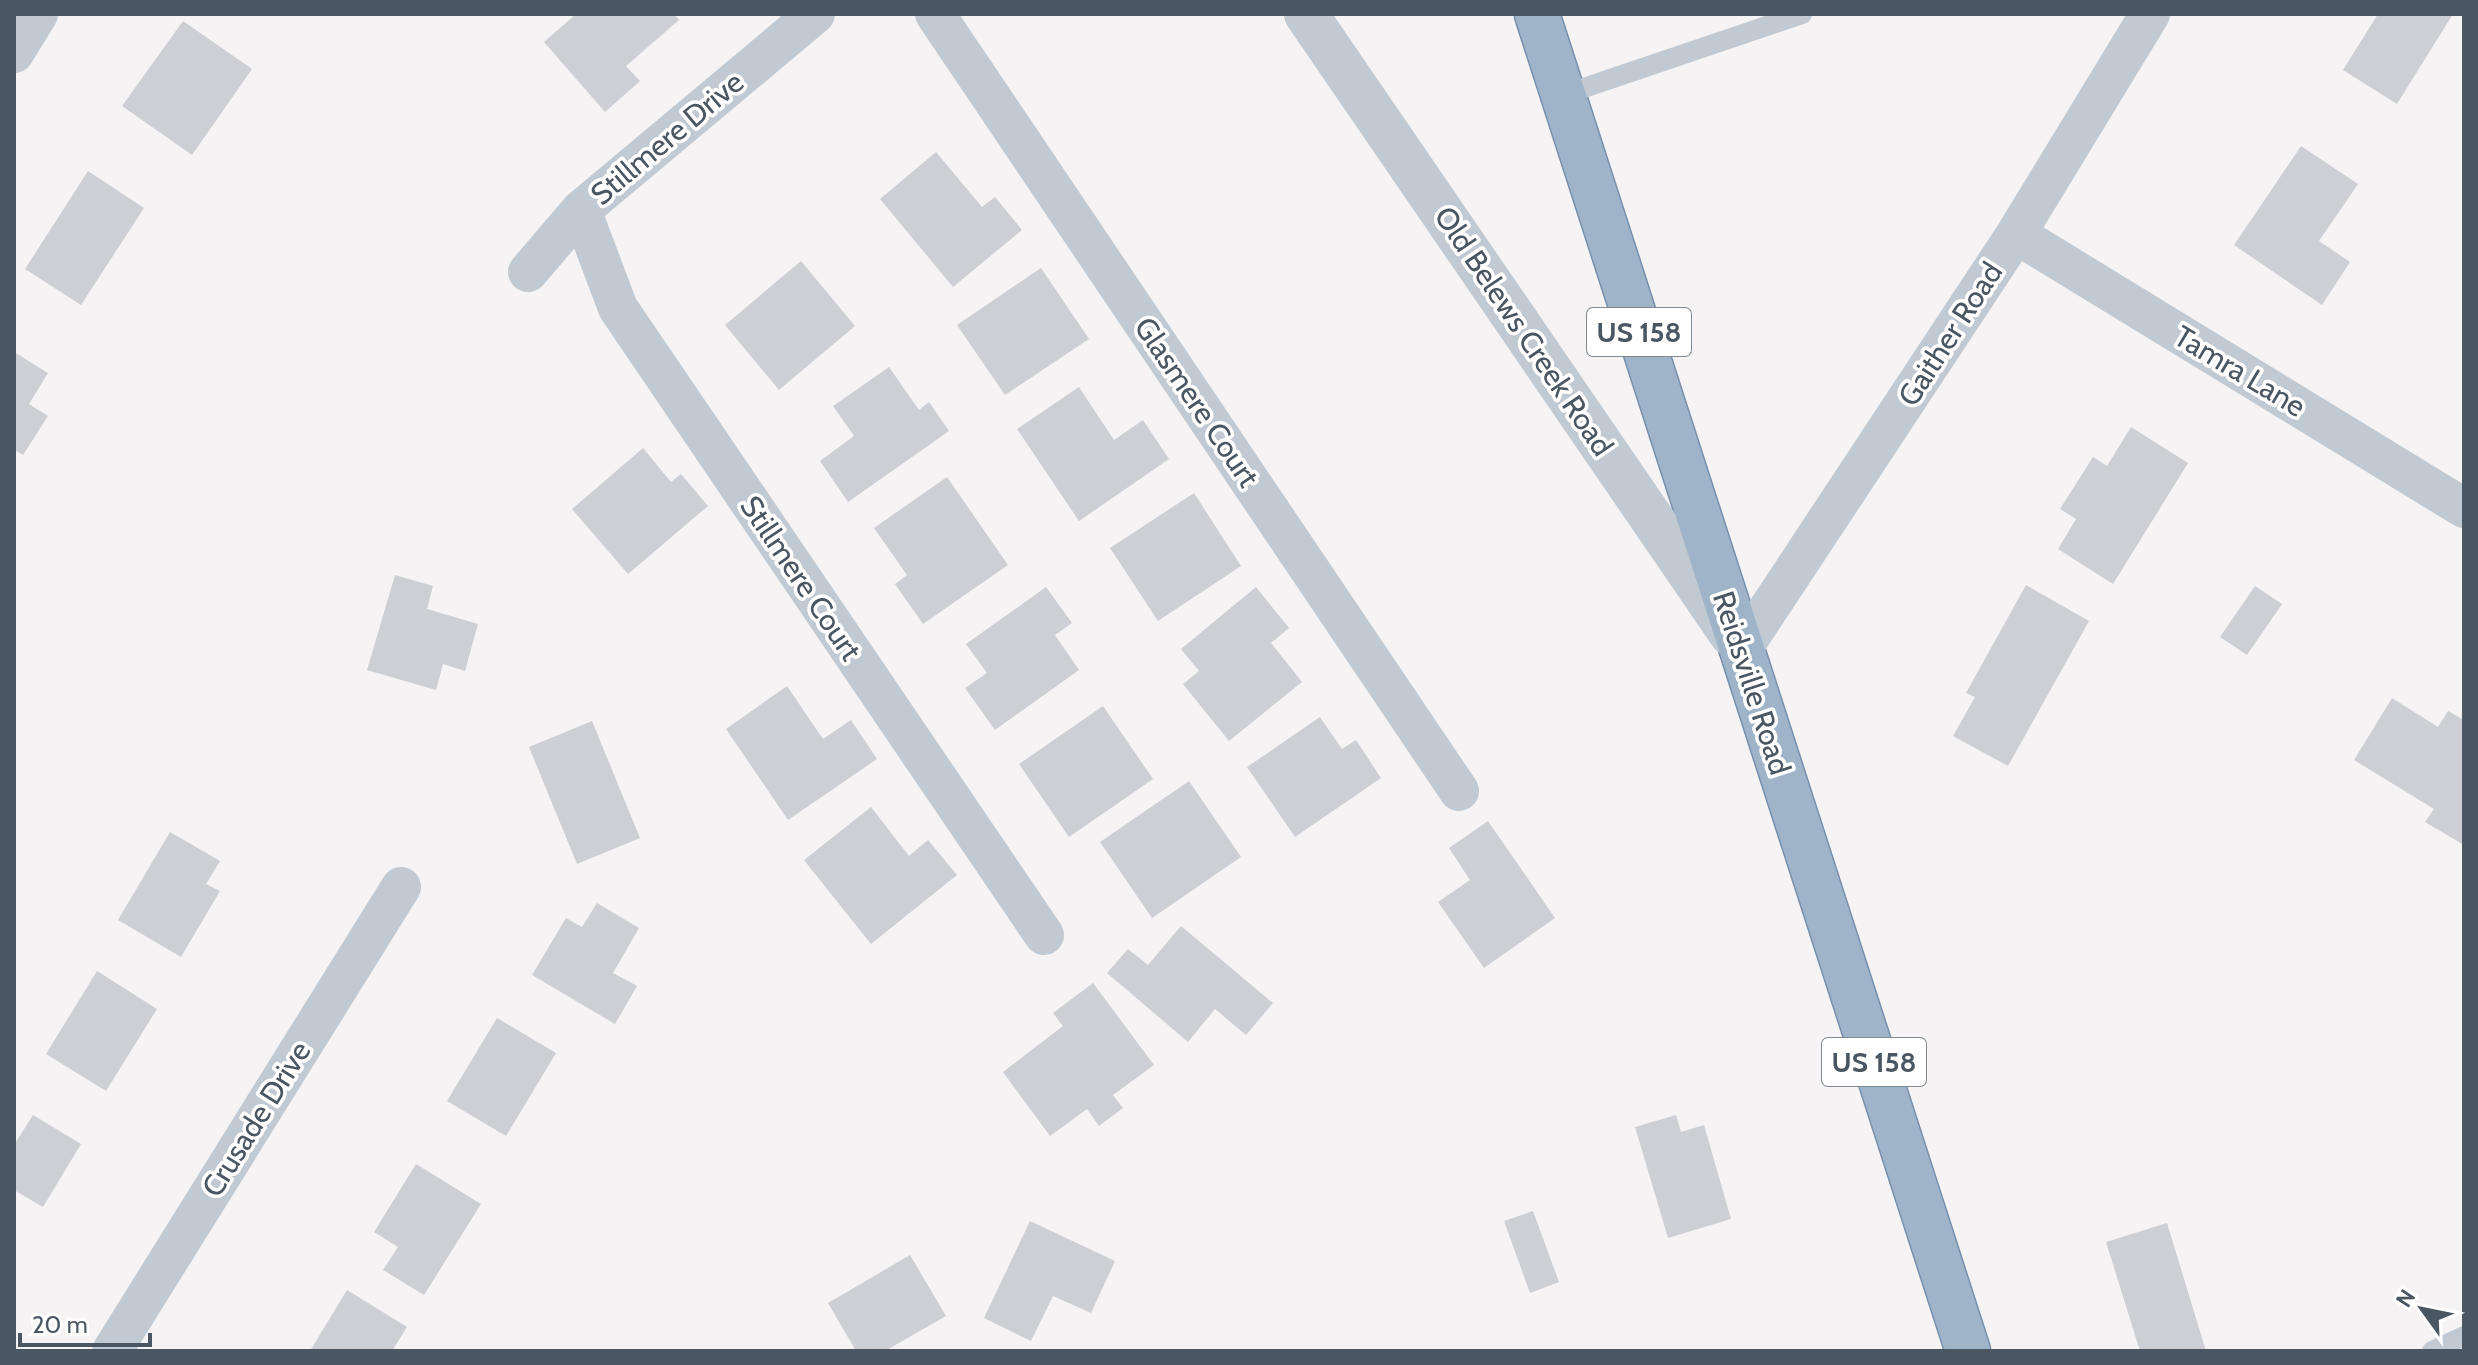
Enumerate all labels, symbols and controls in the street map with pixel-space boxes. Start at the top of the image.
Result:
street label: Stillmere Drive [583,63,751,213]
street label: Old Belews Creek Road [1427,199,1621,463]
street label: Gaither Road [1890,255,2010,413]
road number: US 158 [1587,308,1691,356]
street label: Glasmere Court [1127,310,1267,494]
street label: Tamra Lane [2168,317,2312,425]
street label: Stillmere Court [732,489,870,667]
street label: Reidsville Road [1705,587,1799,779]
street label: Crusade Drive [194,1034,318,1204]
road number: US 158 [1822,1038,1926,1086]
north arrow [2382,1269,2462,1349]
text: N [2390,1285,2421,1312]
scale bar [20,1297,150,1347]
text: 20 m [32,1310,88,1339]

